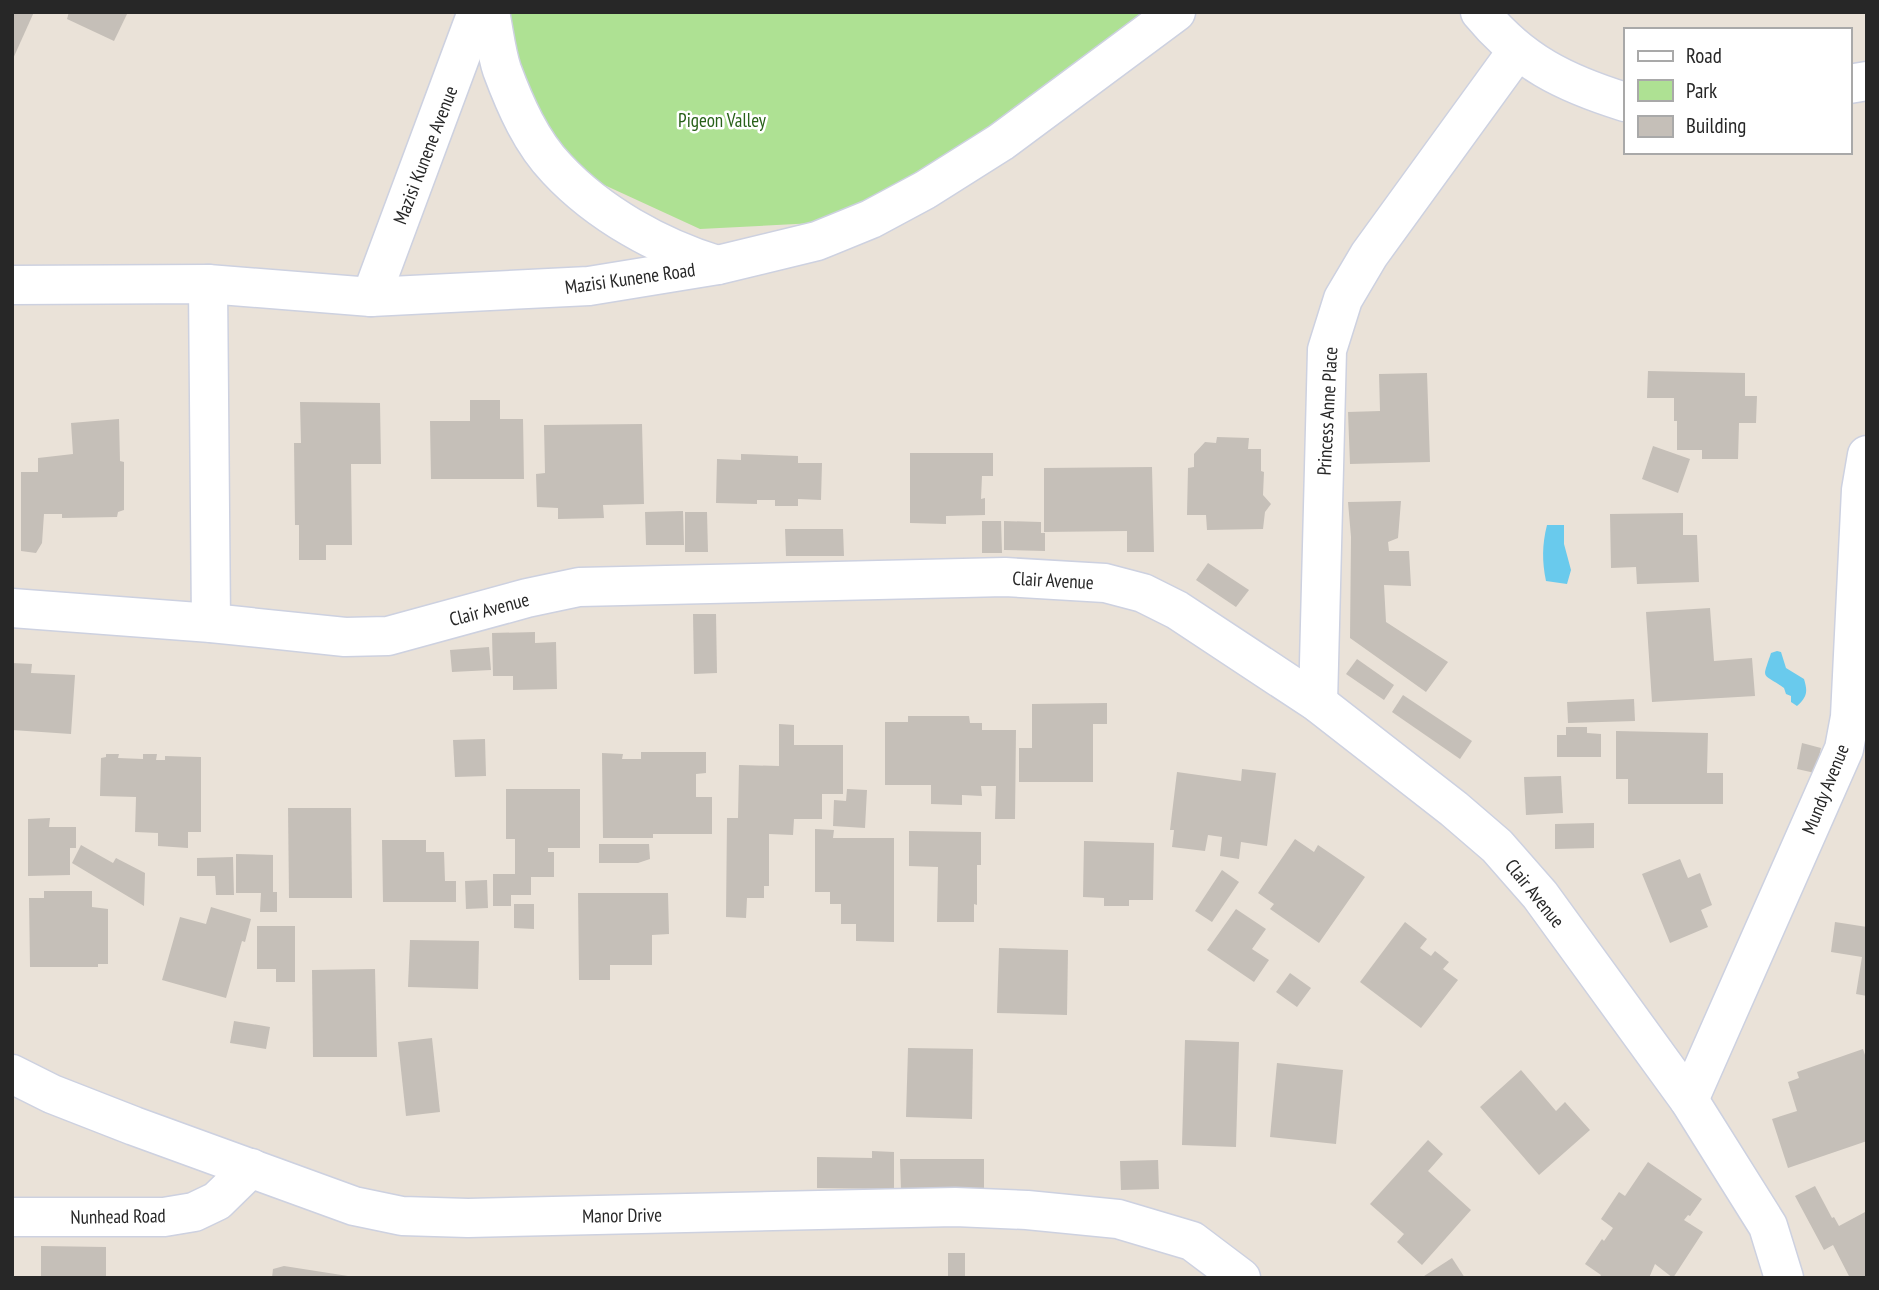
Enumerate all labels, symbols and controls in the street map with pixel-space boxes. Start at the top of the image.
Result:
legend [1624,28,1851,154]
text: Road [1686,42,1722,69]
text: Park [1686,77,1717,104]
street label: Mazisi Kunene Avenue [388,82,462,228]
park label: Pigeon Valley [678,108,767,132]
text: Building [1686,112,1746,139]
street label: Mazisi Kunene Road [563,257,697,299]
street label: Princess Anne Place [1312,346,1342,476]
street label: Clair Avenue [1012,566,1095,594]
street label: Clair Avenue [446,587,532,631]
street label: Mundy Avenue [1796,740,1854,838]
street label: Clair Avenue [1500,854,1570,932]
street label: Manor Drive [582,1202,662,1228]
street label: Nunhead Road [70,1203,166,1229]

